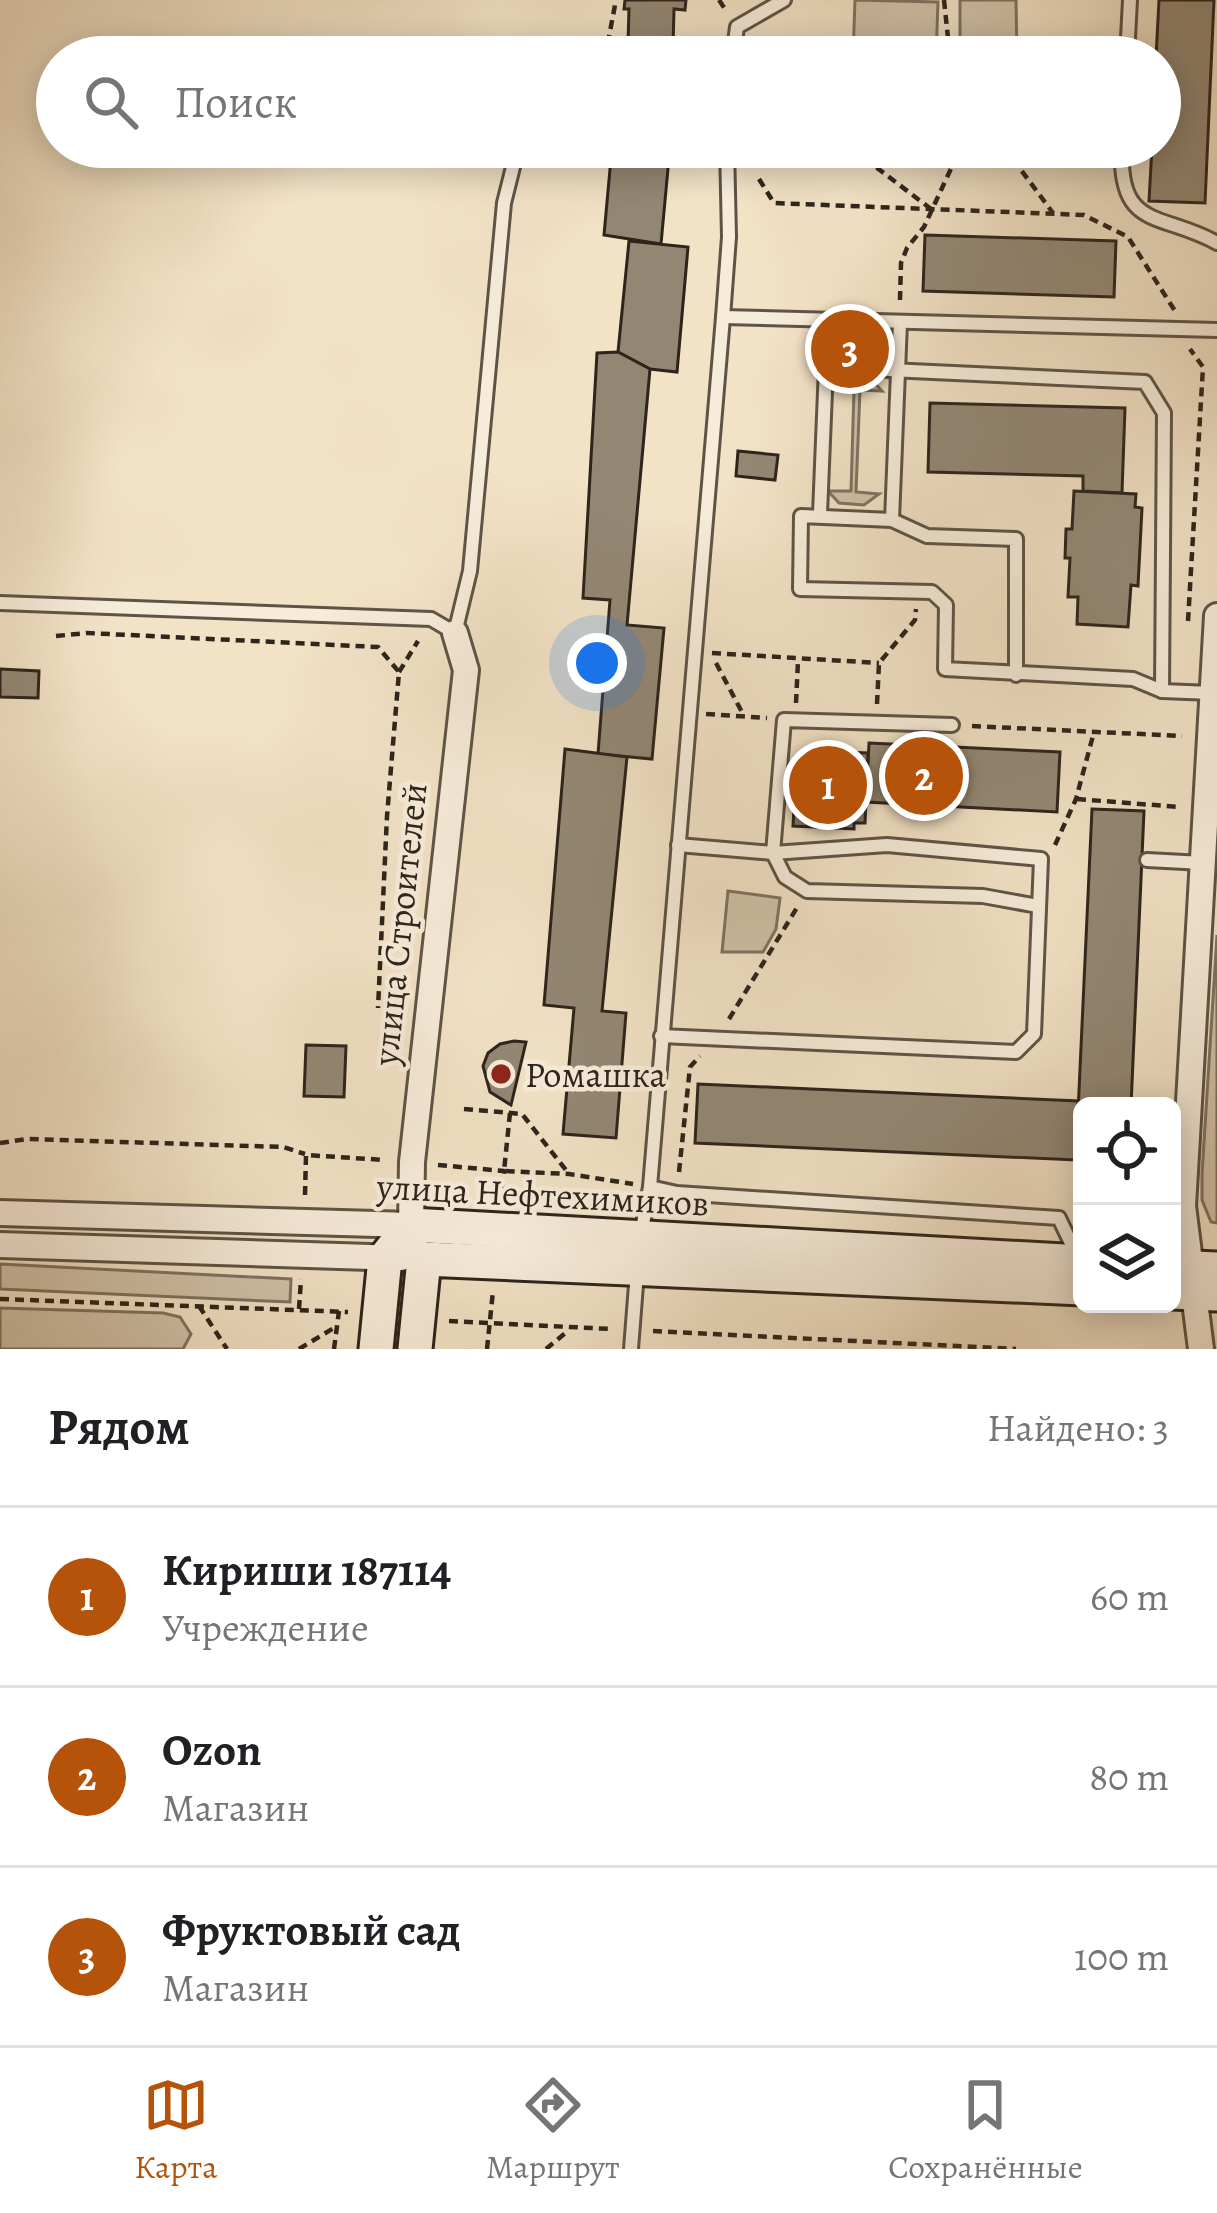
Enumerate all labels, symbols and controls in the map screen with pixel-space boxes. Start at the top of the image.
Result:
search box [36,36,1181,168]
icon: search [78,69,144,135]
text: Поиск [174,71,297,133]
pin: 3 [811,304,889,394]
your location [567,633,627,693]
pin: 2 [885,731,963,821]
pin: 1 [789,740,867,830]
street label: улица Строителей [360,780,439,1069]
place label: Ромашка [525,1050,667,1099]
marker: Ромашка [488,1061,514,1087]
map controls [1073,1097,1181,1313]
button: locate [1073,1097,1181,1205]
street label: улица Нефтехимиков [375,1161,710,1228]
button: layers [1073,1205,1181,1313]
text: Рядом [48,1392,190,1462]
text: Найдено: 3 [987,1401,1169,1454]
text: Кириши 187114 [162,1539,451,1601]
text: 1 [80,1570,94,1623]
text: 60 m [1090,1570,1169,1623]
text: Учреждение [162,1601,369,1654]
text: Ozon [162,1719,262,1781]
text: 2 [78,1750,96,1803]
text: 80 m [1089,1750,1169,1803]
text: Магазин [162,1781,309,1834]
text: Фруктовый сад [162,1899,460,1961]
text: 3 [79,1930,95,1983]
text: 100 m [1074,1930,1169,1983]
text: Магазин [162,1961,309,2014]
tab: Карта [134,2072,217,2189]
tab: Маршрут [486,2072,620,2189]
tab: Сохранённые [888,2072,1083,2189]

